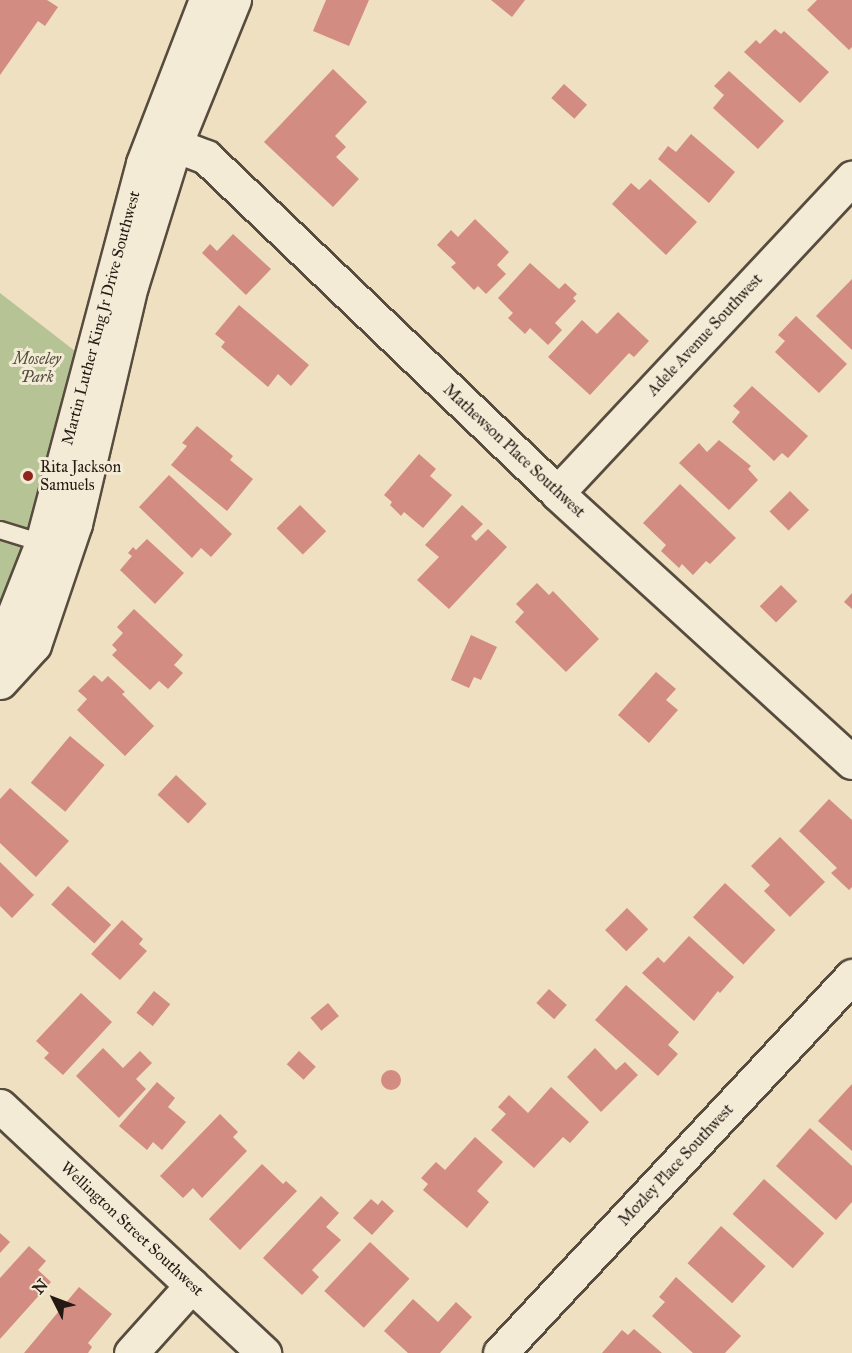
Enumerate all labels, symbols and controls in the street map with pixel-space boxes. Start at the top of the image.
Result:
street label: Martin Luther King Jr Drive Southwest [58,189,144,447]
street label: Adele Avenue Southwest [643,270,767,400]
park label: Moseley Park [13,349,61,387]
street label: Mathewson Place Southwest [439,380,589,522]
place label: Rita Jackson Samuels [40,457,121,495]
marker: Rita Jackson Samuels [21,469,35,483]
street label: Mozley Place Southwest [615,1100,737,1230]
street label: Wellington Street Southwest [57,1158,207,1300]
north arrow [24,1269,84,1329]
text: N [29,1275,52,1298]

